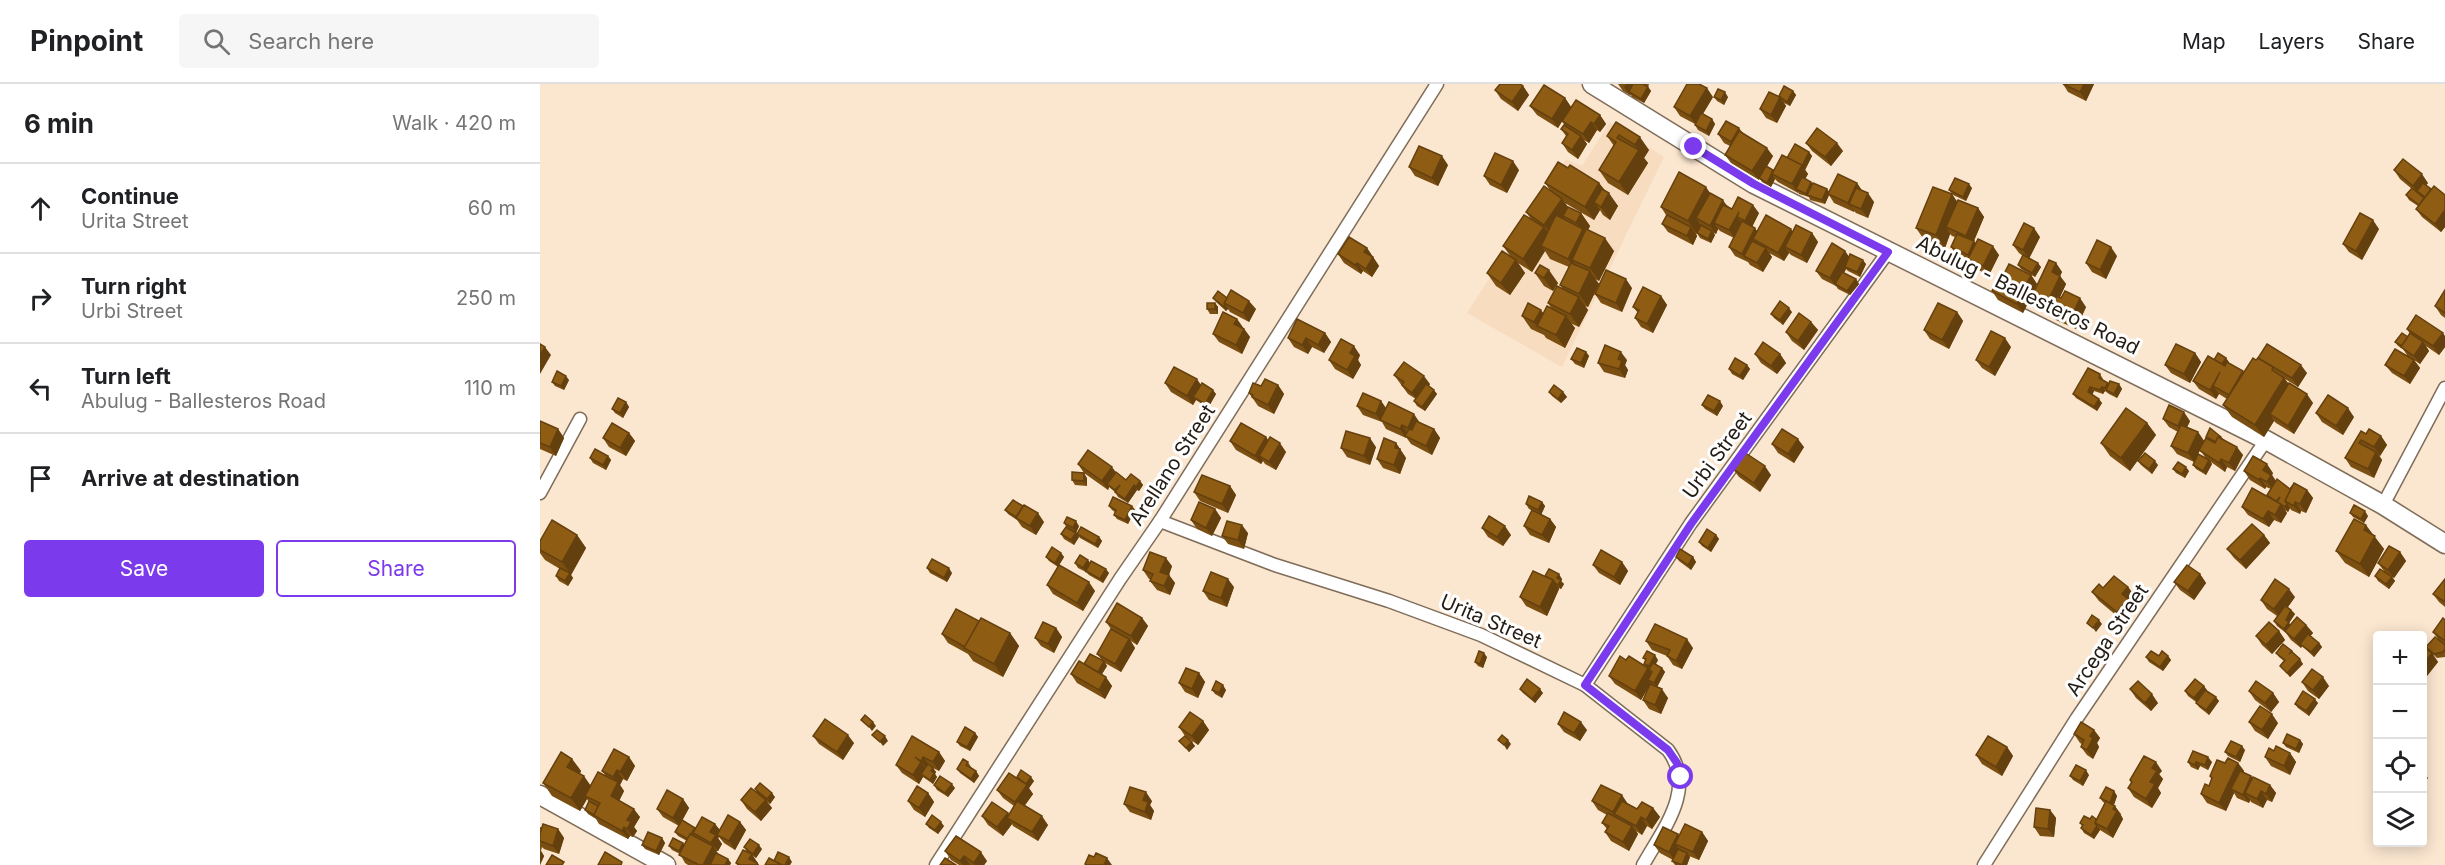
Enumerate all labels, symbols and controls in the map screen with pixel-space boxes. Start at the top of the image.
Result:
search box [179,14,599,68]
text: Pinpoint [30,24,143,58]
icon: search [200,25,233,58]
text: Search here [248,28,374,54]
text: Map [2182,29,2226,54]
text: Layers [2259,29,2325,54]
text: Share [2358,29,2415,54]
text: 6 min [24,108,94,139]
text: Walk · 420 m [392,111,516,135]
route end [1680,133,1706,159]
text: Continue [81,183,179,209]
icon: ahead [24,192,57,225]
text: 60 m [468,196,516,220]
text: Urita Street [81,209,189,233]
street label: Abulug - Ballesteros Road [1913,230,2143,360]
text: Turn right [81,273,187,299]
icon: right [24,282,57,315]
text: 250 m [456,286,516,310]
text: Urbi Street [81,299,183,323]
text: Turn left [81,363,171,389]
icon: left [24,372,57,405]
text: 110 m [464,376,516,400]
text: Abulug - Ballesteros Road [81,389,326,413]
street label: Arellano Street [1124,400,1220,530]
street label: Urbi Street [1677,406,1757,503]
icon: arrive [24,462,57,495]
text: Arrive at destination [81,465,300,491]
button: Save [24,540,264,597]
button: Share [276,540,516,597]
street label: Arcega Street [2061,579,2153,700]
street label: Urita Street [1437,589,1546,653]
map controls [2373,631,2427,847]
button: + [2373,631,2427,685]
button: − [2373,685,2427,739]
button: locate [2373,739,2427,793]
route start [1667,763,1693,789]
button: layers [2373,793,2427,847]

